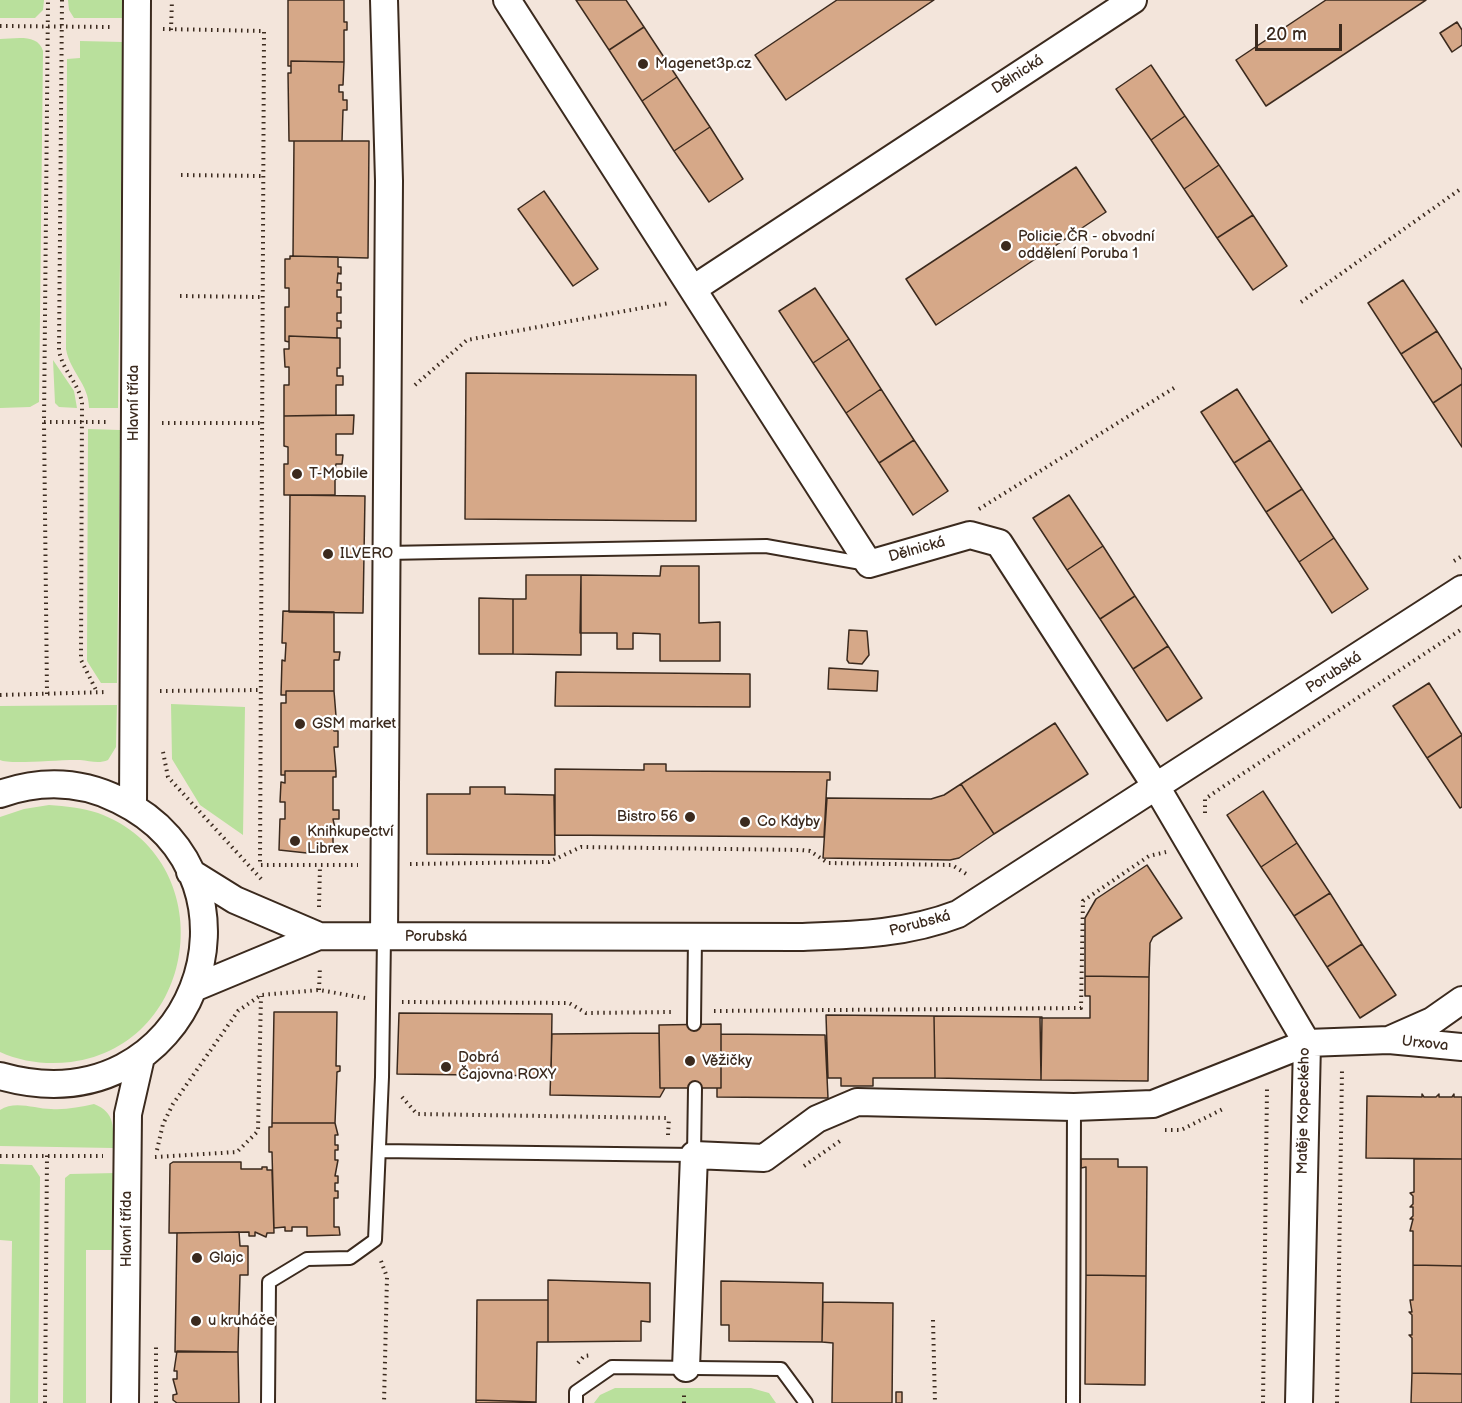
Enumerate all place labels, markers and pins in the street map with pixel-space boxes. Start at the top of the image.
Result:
place label: Magenet3p.cz [655,55,751,73]
marker: Magenet3p.cz [636,57,650,71]
place label: Policie ČR - obvodní oddělení Poruba 1 [1018,228,1155,263]
marker: Policie ČR - obvodní oddělení Poruba 1 [999,239,1013,253]
place label: T-Mobile [309,465,368,483]
marker: T-Mobile [290,467,304,481]
place label: ILVERO [340,545,393,563]
marker: ILVERO [321,547,335,561]
place label: GSM market [312,715,396,733]
marker: GSM market [293,717,307,731]
place label: Bistro 56 [617,808,678,826]
marker: Bistro 56 [683,810,697,824]
place label: Co Kdyby [757,813,820,831]
marker: Co Kdyby [738,815,752,829]
place label: Knihkupectví Librex [307,823,393,858]
marker: Knihkupectví Librex [288,834,302,848]
place label: Dobrá Čajovna ROXY [458,1049,556,1084]
place label: Věžičky [702,1052,752,1070]
marker: Věžičky [683,1054,697,1068]
marker: Dobrá Čajovna ROXY [439,1060,453,1074]
place label: Glajc [209,1249,244,1267]
marker: Glajc [190,1251,204,1265]
place label: u kruháče [208,1312,275,1330]
marker: u kruháče [189,1314,203,1328]

